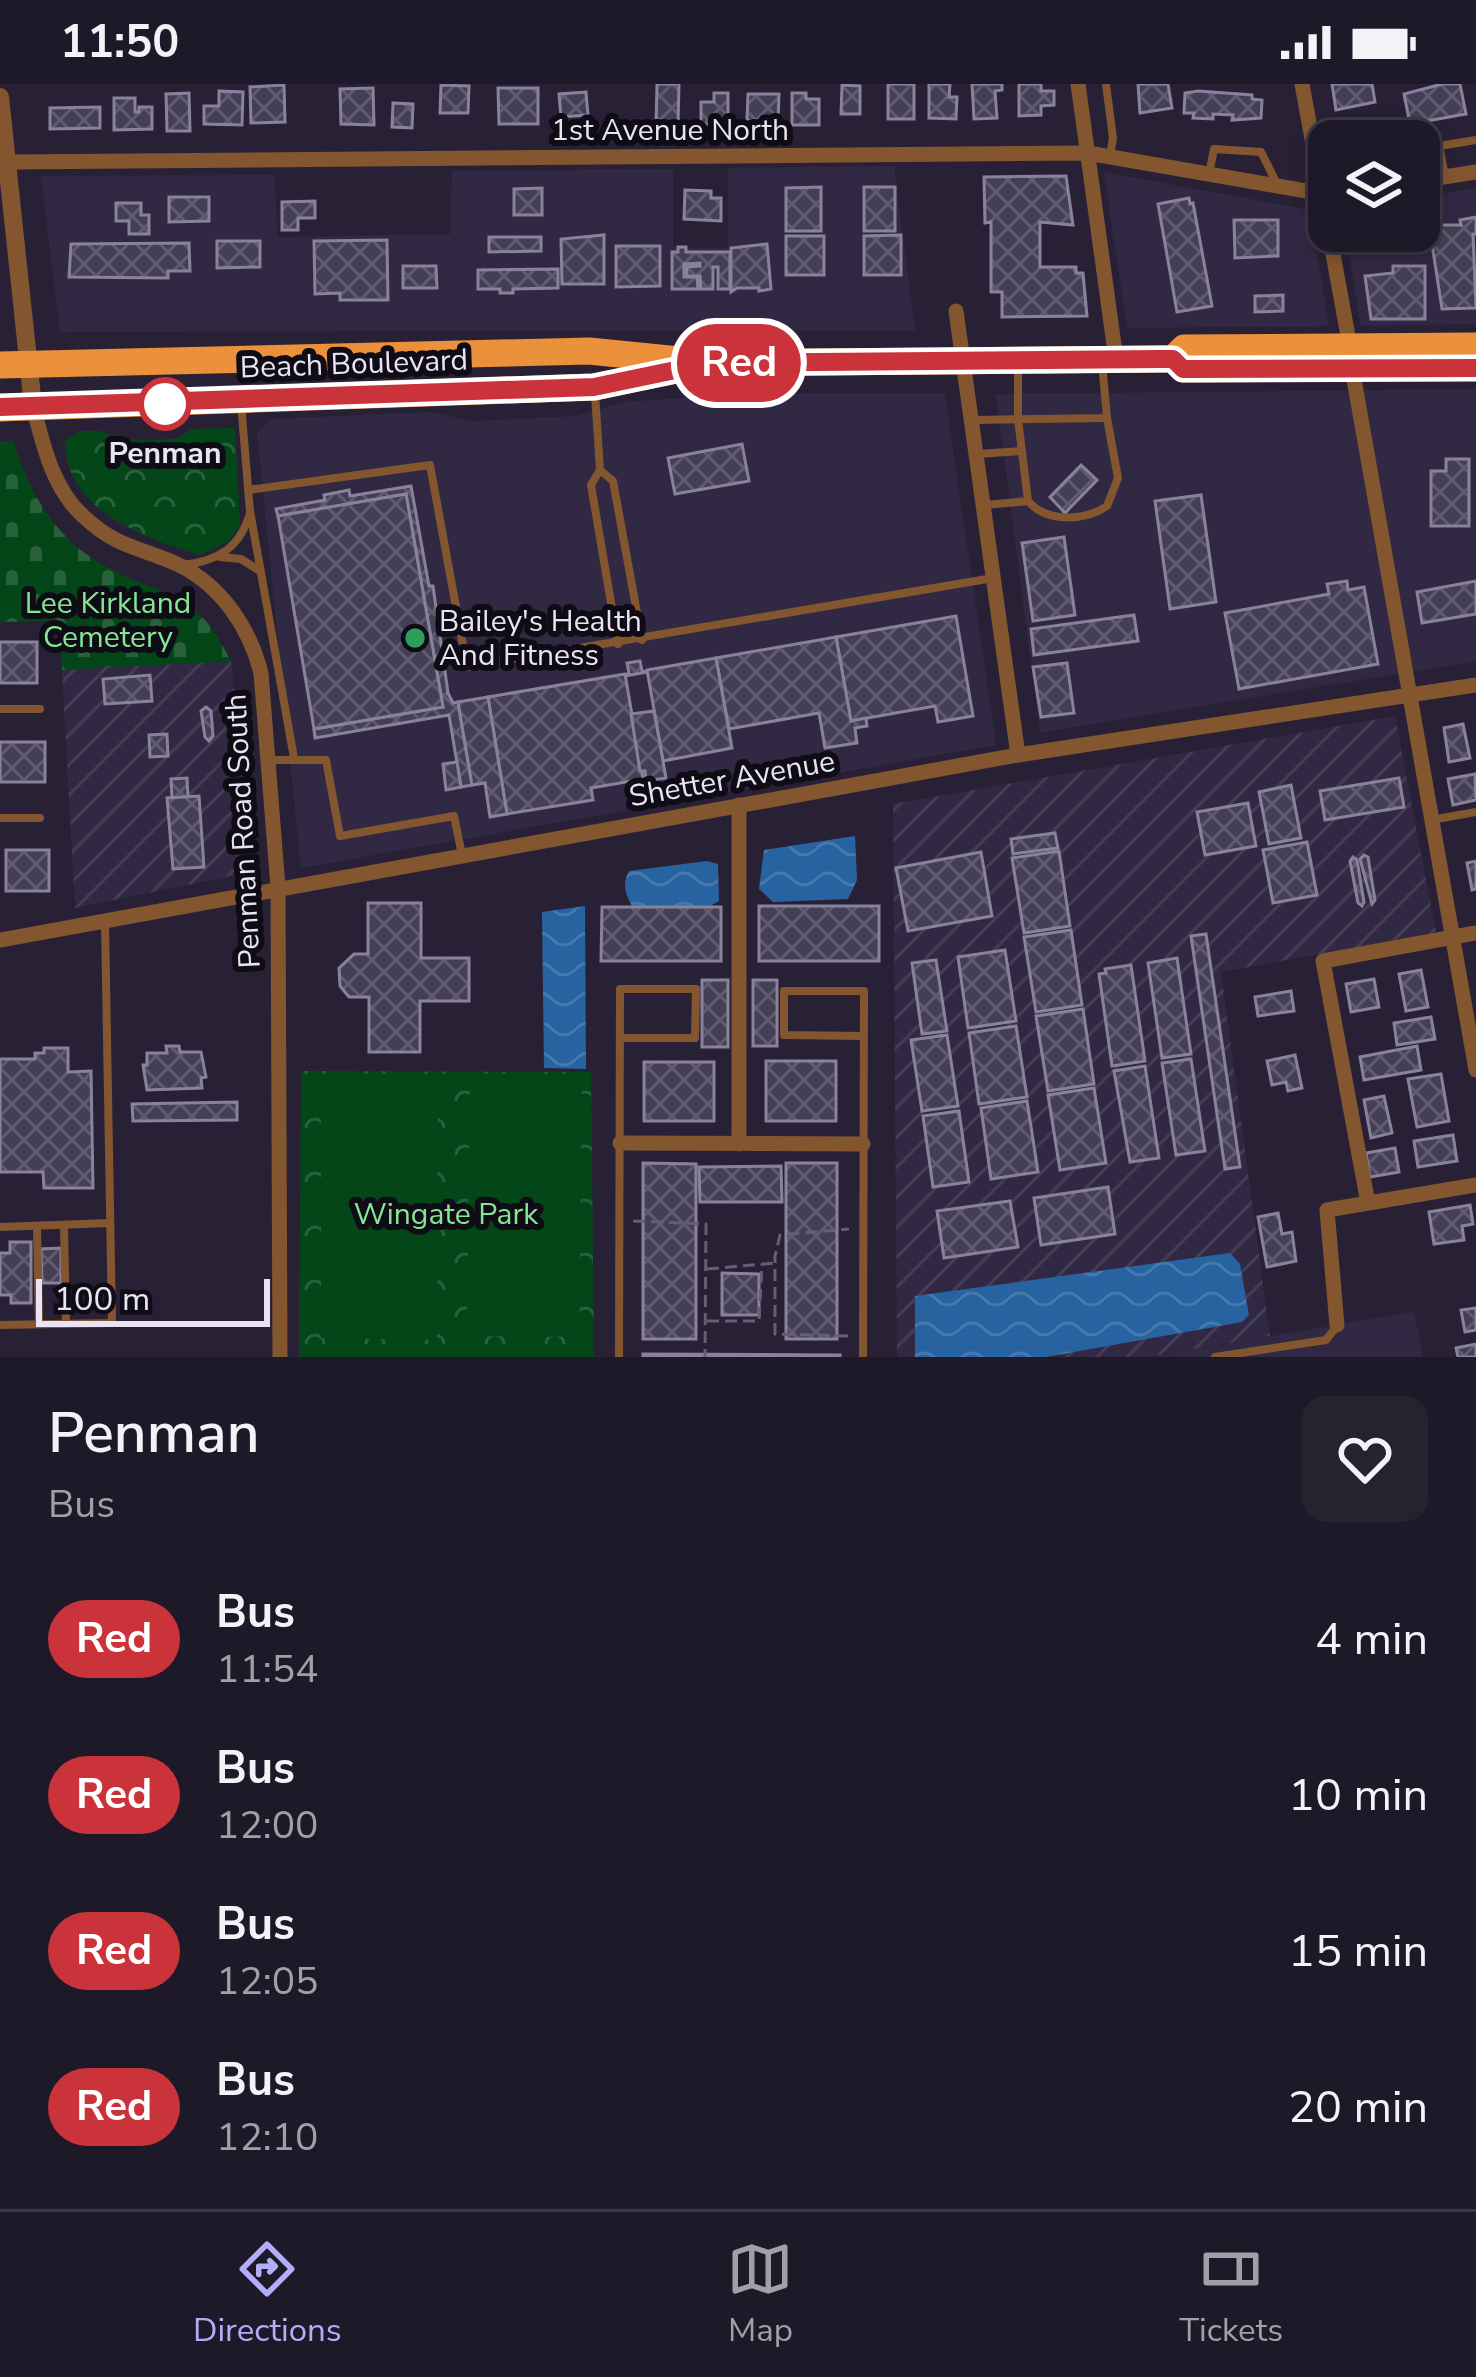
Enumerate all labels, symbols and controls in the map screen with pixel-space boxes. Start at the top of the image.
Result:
text: 11:50 [60,12,179,73]
street label: 1st Avenue North [551,110,789,151]
map controls [1308,120,1440,252]
button: layers [1308,120,1440,252]
line badge: Red [670,324,808,402]
text: Red [701,334,777,391]
street label: Beach Boulevard [239,340,469,388]
marker: Penman [140,379,190,429]
place label: Penman [109,433,221,474]
park label: Lee Kirkland Cemetery [25,583,191,658]
place label: Bailey's Health And Fitness [439,601,642,676]
marker: Bailey's Health And Fitness [402,625,428,651]
street label: Penman Road South [215,693,271,969]
street label: Shetter Avenue [626,741,838,817]
park label: Wingate Park [354,1194,539,1235]
scale bar [36,1273,270,1326]
text: 100 m [54,1277,150,1322]
text: Penman [48,1394,260,1472]
button: heart [1302,1396,1428,1522]
text: Bus [48,1478,115,1531]
text: Bus [216,1582,295,1643]
text: 4 min [1315,1609,1428,1670]
text: Red [76,1610,152,1667]
text: 11:54 [216,1643,319,1696]
text: Bus [216,1738,295,1799]
text: 10 min [1288,1765,1428,1826]
text: Red [76,1766,152,1823]
text: 12:00 [216,1799,319,1852]
text: Bus [216,1894,295,1955]
text: 15 min [1288,1921,1428,1982]
text: Red [76,1922,152,1979]
text: 12:05 [216,1955,319,2008]
text: Bus [216,2050,295,2111]
text: 20 min [1288,2077,1428,2138]
text: Red [76,2078,152,2135]
text: 12:10 [216,2111,319,2164]
tab: Directions [193,2236,342,2353]
tab: Map [727,2236,793,2353]
tab: Tickets [1179,2236,1283,2353]

